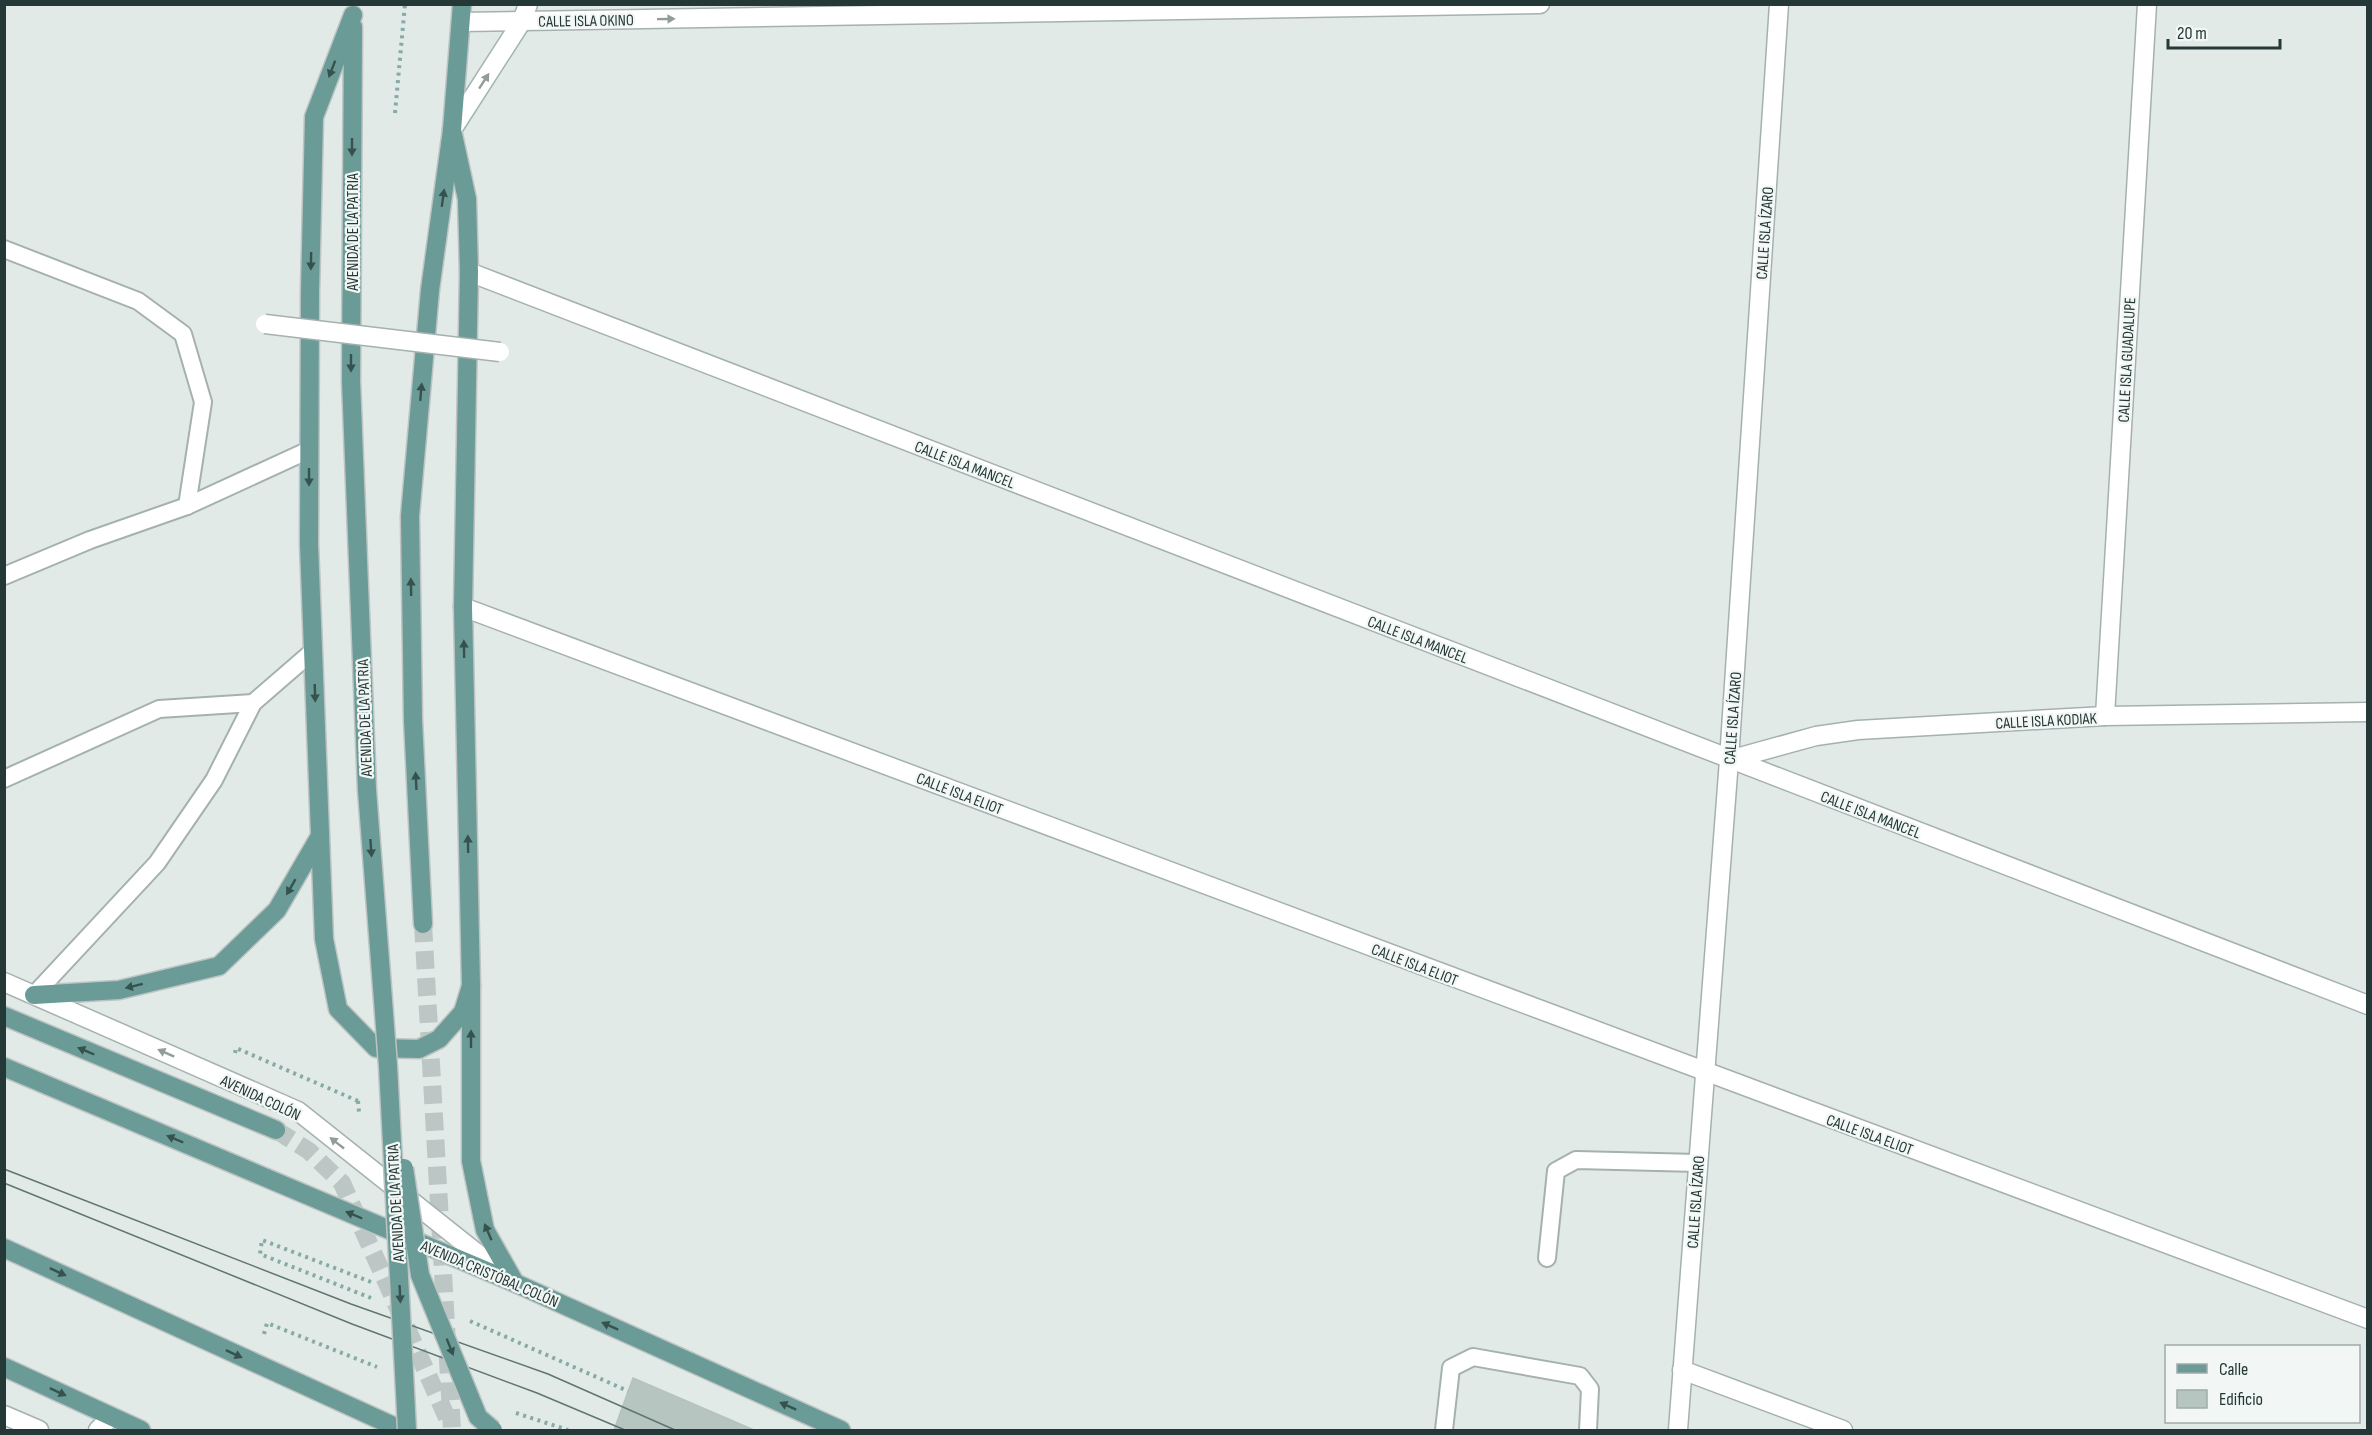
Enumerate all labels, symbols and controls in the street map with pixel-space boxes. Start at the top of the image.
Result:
street label: CALLE ISLA OKINO [538,11,634,32]
scale bar [2168,12,2280,50]
one-way arrow [657,14,676,23]
text: 20 m [2177,23,2207,44]
one-way arrow [327,61,337,79]
one-way arrow [478,73,489,89]
one-way arrow [347,137,357,156]
street label: AVENIDA DE LA PATRIA [344,173,363,292]
street label: CALLE ISLA ÍZARO [1753,186,1778,280]
one-way arrow [438,189,447,208]
one-way arrow [306,251,315,270]
street label: CALLE ISLA GUADALUPE [2115,297,2140,423]
one-way arrow [346,353,356,372]
one-way arrow [416,383,426,402]
street label: CALLE ISLA MANCEL [912,438,1017,493]
one-way arrow [304,467,314,486]
one-way arrow [406,577,416,596]
street label: CALLE ISLA MANCEL [1365,613,1470,668]
one-way arrow [460,640,469,659]
street label: AVENIDA DE LA PATRIA [354,659,377,778]
street label: CALLE ISLA ÍZARO [1721,671,1746,765]
one-way arrow [310,683,319,702]
street label: CALLE ISLA KODIAK [1995,709,2098,734]
street label: CALLE ISLA ELIOT [914,769,1006,820]
one-way arrow [412,772,421,791]
street label: CALLE ISLA MANCEL [1818,788,1923,843]
one-way arrow [463,835,473,854]
one-way arrow [366,839,376,858]
one-way arrow [286,879,296,896]
street label: CALLE ISLA ELIOT [1369,940,1461,991]
one-way arrow [125,982,143,992]
one-way arrow [466,1030,476,1049]
one-way arrow [77,1046,95,1055]
one-way arrow [156,1048,174,1058]
street label: AVENIDA COLÓN [217,1071,303,1125]
street label: CALLE ISLA ELIOT [1823,1111,1916,1160]
one-way arrow [165,1134,183,1144]
one-way arrow [330,1137,345,1149]
street label: AVENIDA DE LA PATRIA [384,1144,409,1263]
street label: CALLE ISLA ÍZARO [1684,1155,1709,1249]
one-way arrow [345,1210,363,1220]
one-way arrow [483,1222,493,1240]
street label: AVENIDA CRISTÓBAL COLÓN [417,1236,561,1312]
one-way arrow [49,1268,66,1277]
one-way arrow [396,1285,405,1304]
one-way arrow [601,1321,619,1330]
one-way arrow [446,1338,455,1356]
legend [2165,1345,2360,1423]
one-way arrow [226,1350,243,1359]
text: Calle [2219,1359,2248,1380]
one-way arrow [49,1387,67,1397]
text: Edificio [2219,1389,2263,1410]
one-way arrow [779,1402,796,1411]

